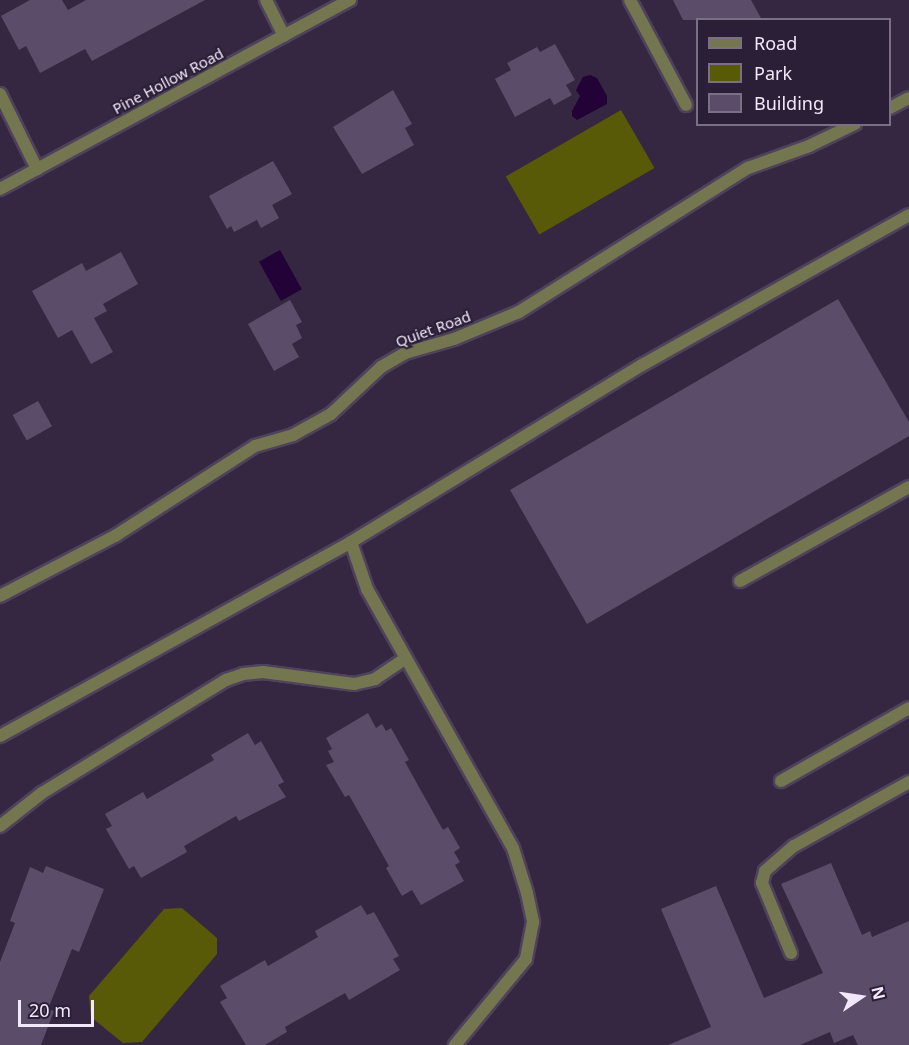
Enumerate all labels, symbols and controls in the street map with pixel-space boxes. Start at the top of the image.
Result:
legend [696,18,891,126]
text: Road [754,31,797,55]
street label: Pine Hollow Road [109,44,227,118]
text: Park [754,61,792,85]
text: Building [754,91,824,115]
street label: Quiet Road [393,307,473,351]
north arrow [831,967,891,1027]
text: N [866,984,891,1002]
scale bar [21,988,98,1026]
text: 20 m [29,998,71,1022]

